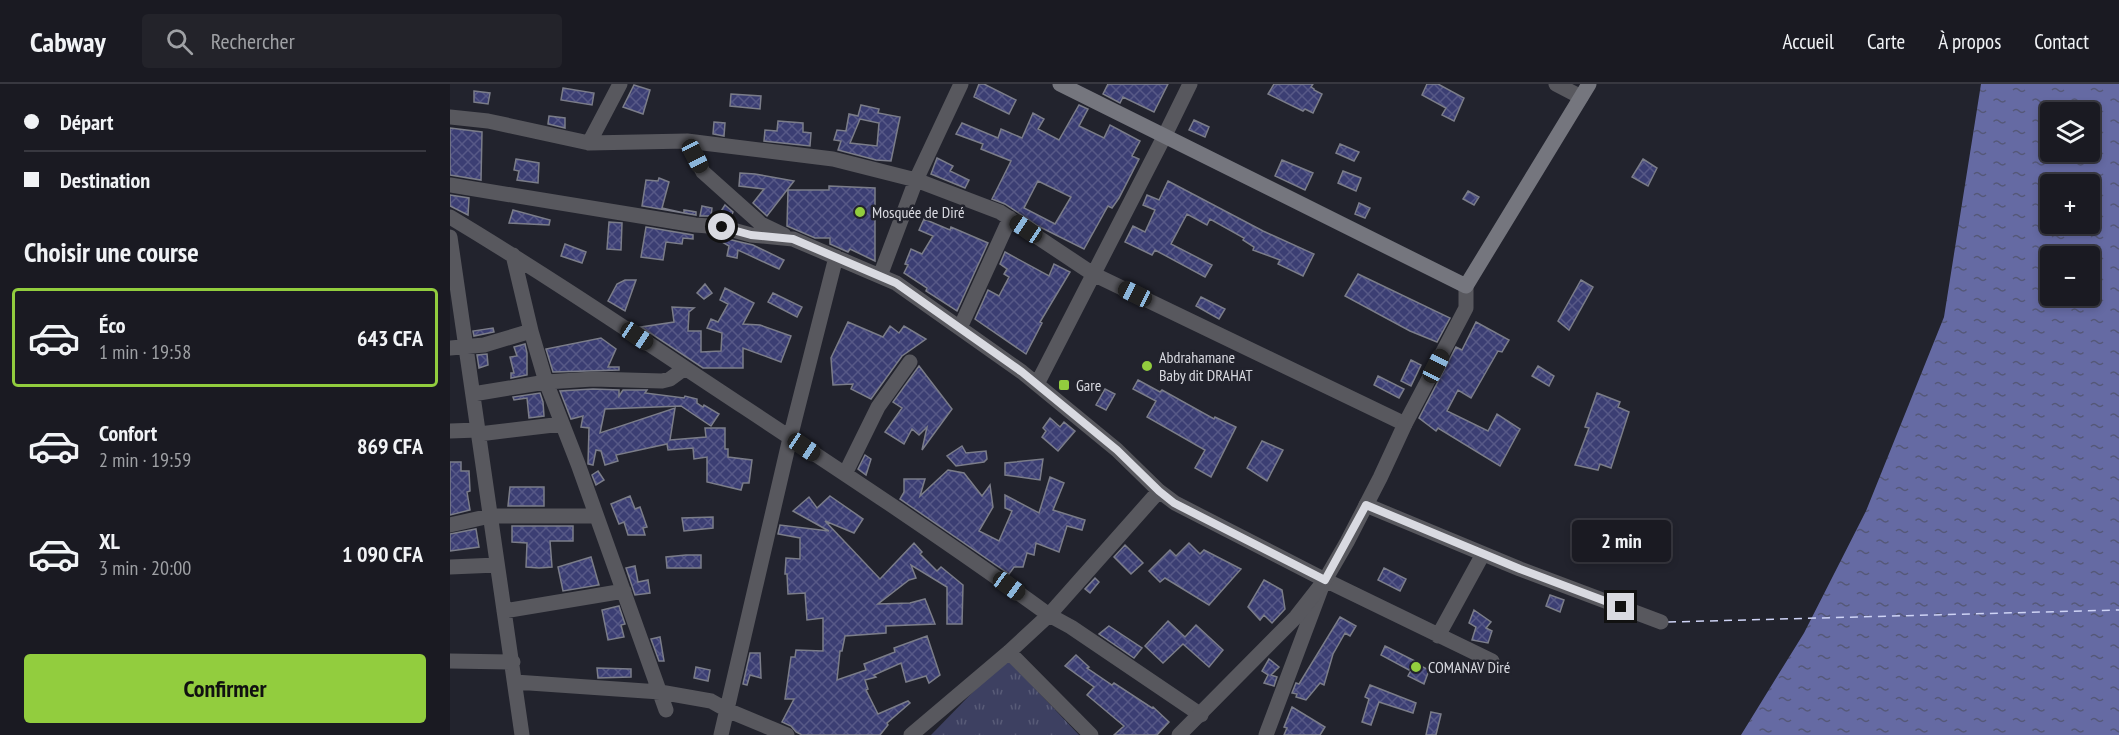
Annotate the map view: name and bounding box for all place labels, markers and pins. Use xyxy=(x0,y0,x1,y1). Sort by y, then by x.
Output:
place label: Mosquée de Diré xyxy=(872,202,965,222)
marker: Mosquée de Diré xyxy=(853,205,867,219)
place label: Abdrahamane Baby dit DRAHAT xyxy=(1159,347,1253,385)
marker: Abdrahamane Baby dit DRAHAT xyxy=(1140,359,1154,373)
place label: Gare xyxy=(1076,375,1101,395)
marker: Gare xyxy=(1057,378,1071,392)
place label: COMANAV Diré xyxy=(1428,657,1510,677)
marker: COMANAV Diré xyxy=(1409,660,1423,674)

